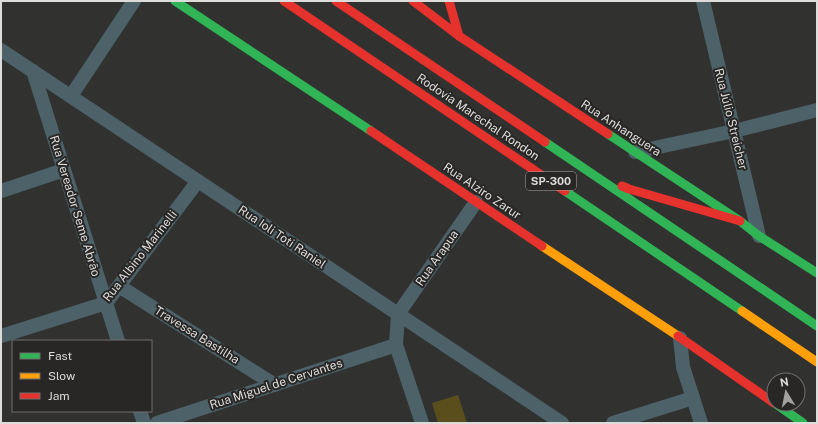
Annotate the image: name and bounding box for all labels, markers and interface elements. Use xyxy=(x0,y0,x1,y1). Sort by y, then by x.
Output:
street label: Rua Júlio Streicher xyxy=(712,67,750,171)
street label: Rodovia Marechal Rondon xyxy=(414,71,542,163)
street label: Rua Anhanguera xyxy=(578,97,664,159)
street label: Rua Vereador Seme Abrão xyxy=(47,134,103,278)
street label: Rua Alziro Zarur xyxy=(441,160,524,222)
road number: SP-300 xyxy=(526,172,576,190)
street label: Rua Ioli Toti Raniel xyxy=(236,203,329,272)
street label: Rua Albino Marinelli xyxy=(100,208,180,304)
street label: Rua Arapua xyxy=(413,227,461,289)
street label: Travessa Bastilha xyxy=(152,303,242,367)
legend xyxy=(12,340,152,412)
text: Fast xyxy=(48,349,73,363)
street label: Rua Miguel de Cervantes xyxy=(208,356,344,412)
text: Slow xyxy=(48,369,76,383)
north arrow xyxy=(766,372,806,412)
text: N xyxy=(779,375,790,389)
text: Jam xyxy=(48,389,70,403)

